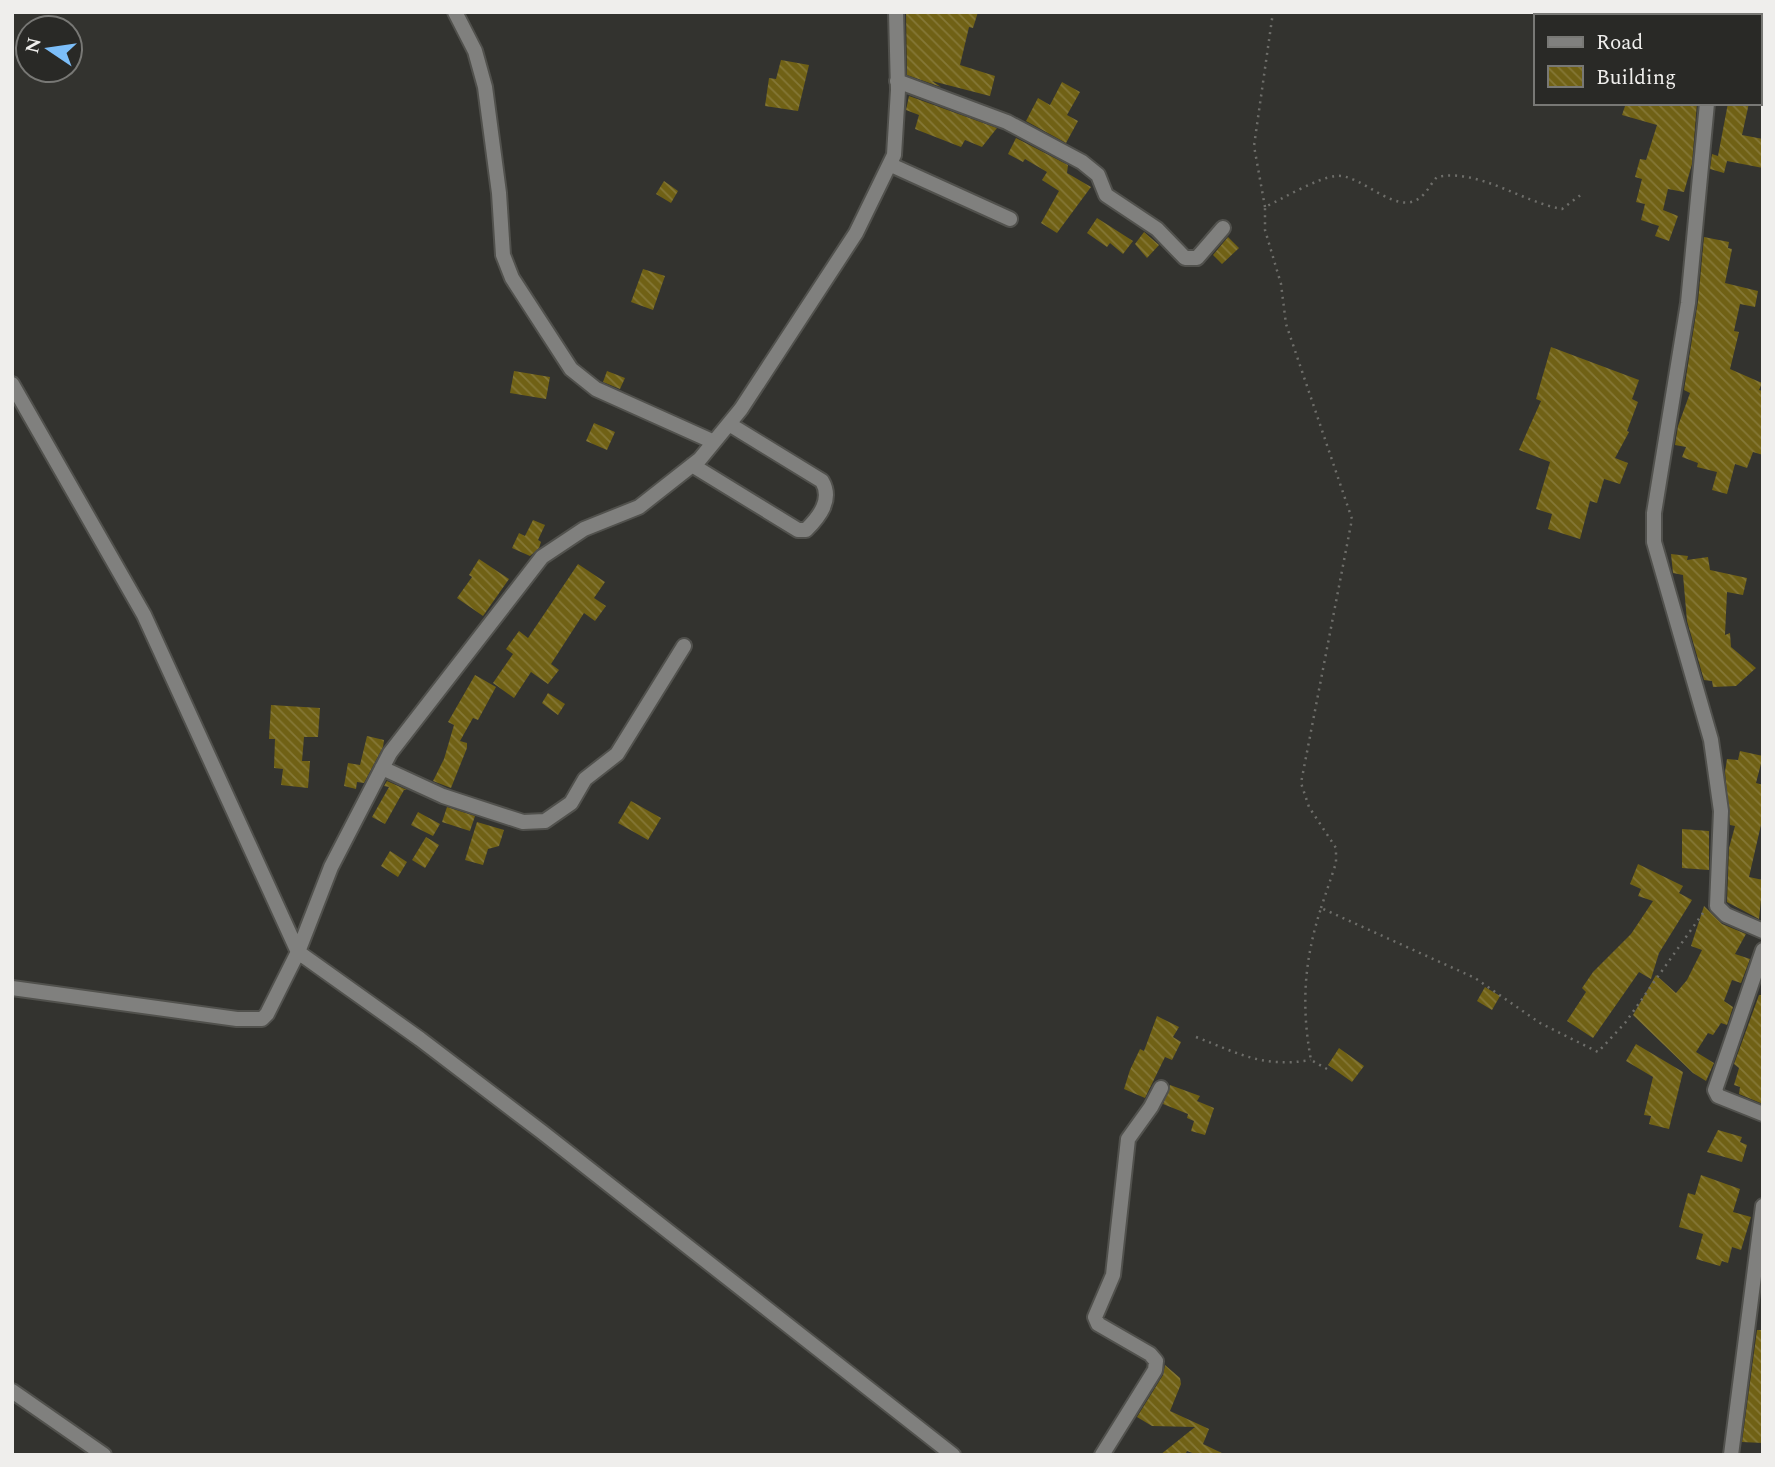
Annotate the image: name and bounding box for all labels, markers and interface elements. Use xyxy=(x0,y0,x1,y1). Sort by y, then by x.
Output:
north arrow xyxy=(14,14,84,84)
legend xyxy=(1534,14,1761,105)
text: Road xyxy=(1596,27,1643,59)
text: N xyxy=(18,35,50,56)
text: Building xyxy=(1596,62,1676,94)

